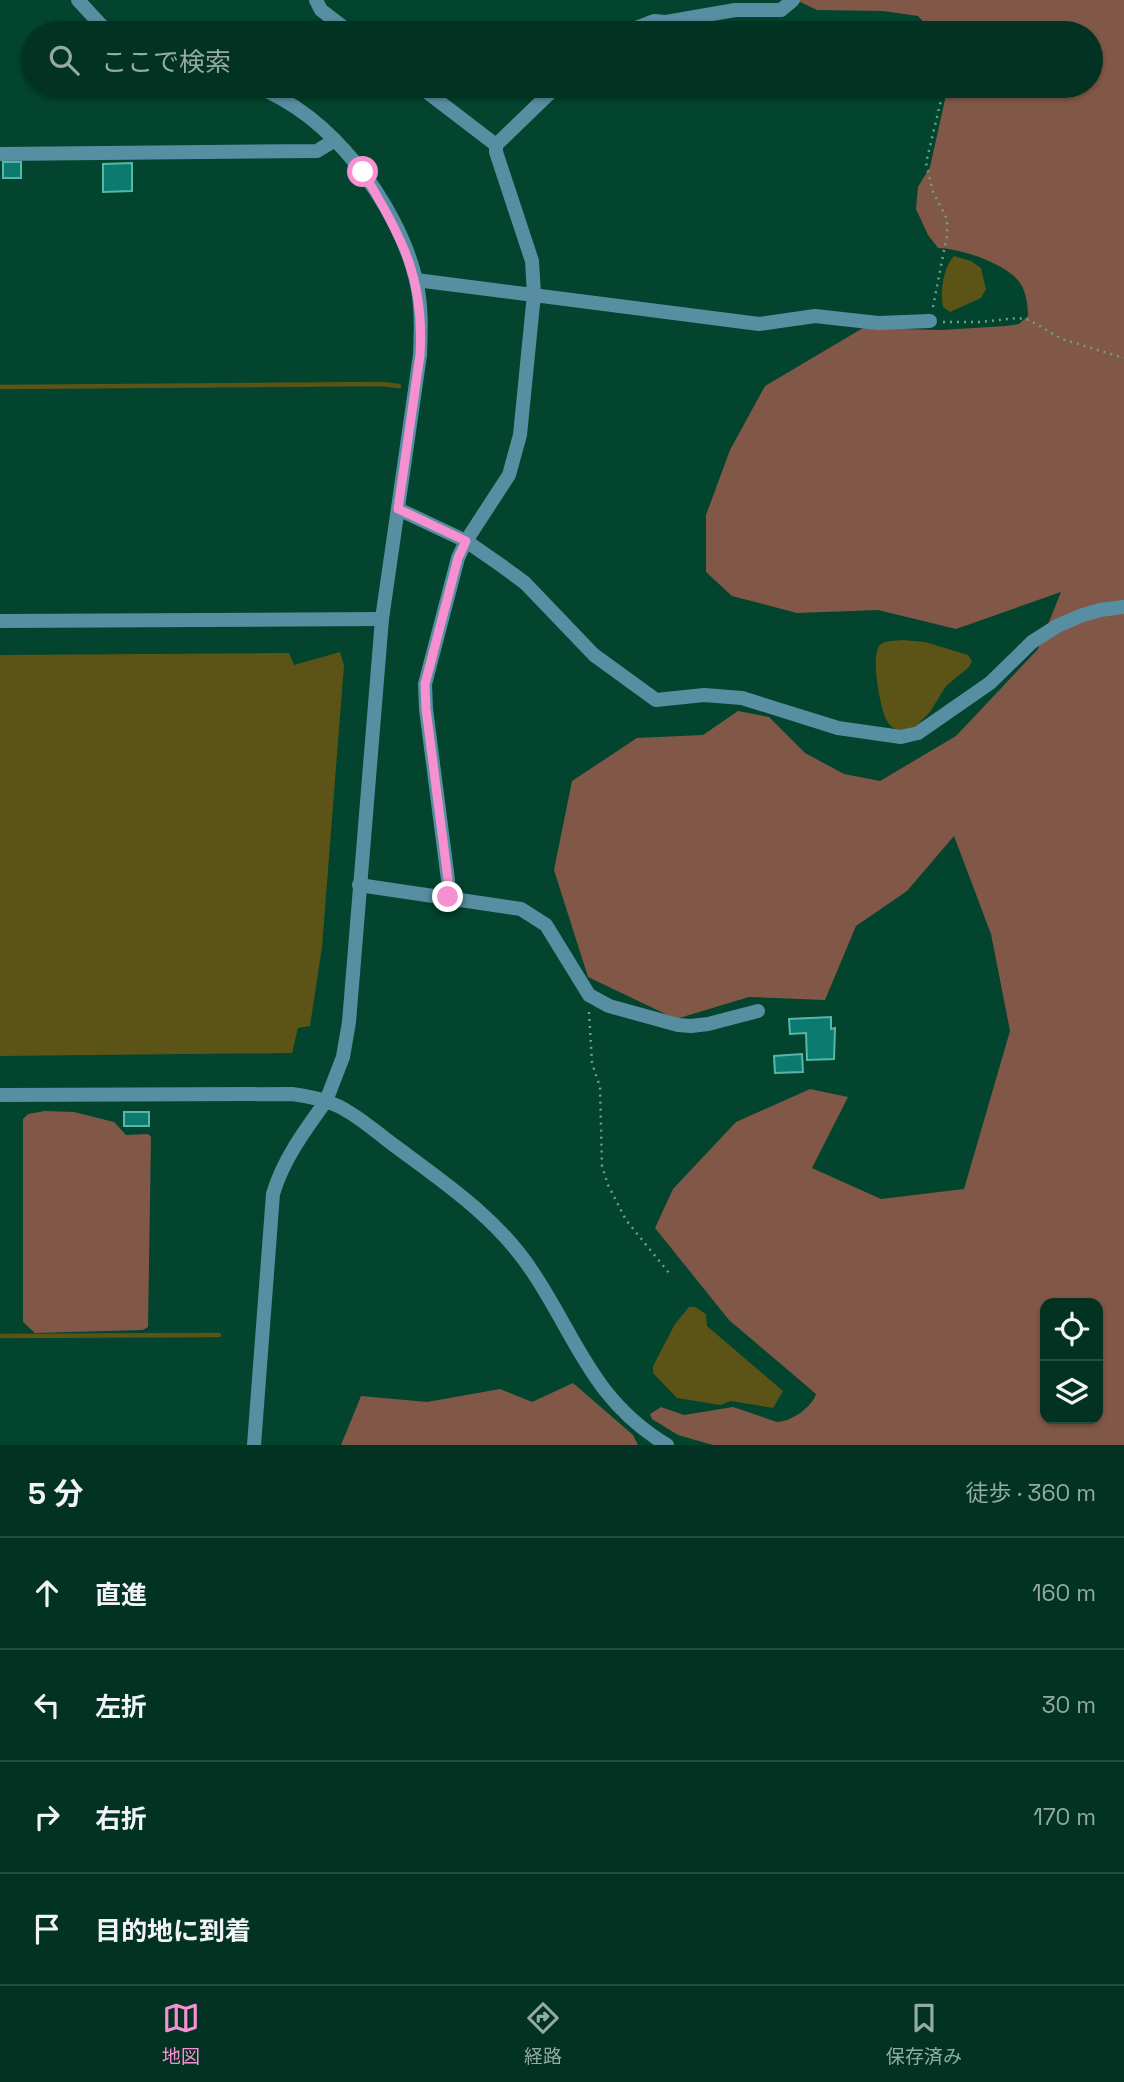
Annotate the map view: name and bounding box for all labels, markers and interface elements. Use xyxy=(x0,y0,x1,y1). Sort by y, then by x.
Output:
search box xyxy=(21,21,1103,98)
icon: search xyxy=(45,41,83,79)
text: ここで検索 xyxy=(101,45,231,79)
route start xyxy=(347,156,378,187)
route end xyxy=(432,881,463,912)
map controls xyxy=(1040,1298,1103,1424)
button: locate xyxy=(1040,1298,1103,1361)
button: layers xyxy=(1040,1361,1103,1424)
text: 5 分 xyxy=(28,1474,84,1513)
text: 徒歩 · 360 m xyxy=(965,1478,1096,1508)
icon: ahead xyxy=(28,1574,66,1612)
text: 直進 xyxy=(95,1578,147,1612)
text: 160 m xyxy=(1032,1578,1096,1608)
icon: left xyxy=(28,1686,66,1724)
text: 左折 xyxy=(95,1690,147,1724)
text: 30 m xyxy=(1042,1690,1096,1720)
icon: right xyxy=(28,1798,66,1836)
text: 右折 xyxy=(95,1802,147,1836)
text: 170 m xyxy=(1033,1802,1096,1832)
icon: arrive xyxy=(28,1910,66,1948)
text: 目的地に到着 xyxy=(95,1914,251,1948)
tab: 地図 xyxy=(162,1999,200,2069)
tab: 経路 xyxy=(524,1999,562,2069)
tab: 保存済み xyxy=(886,1999,962,2069)

